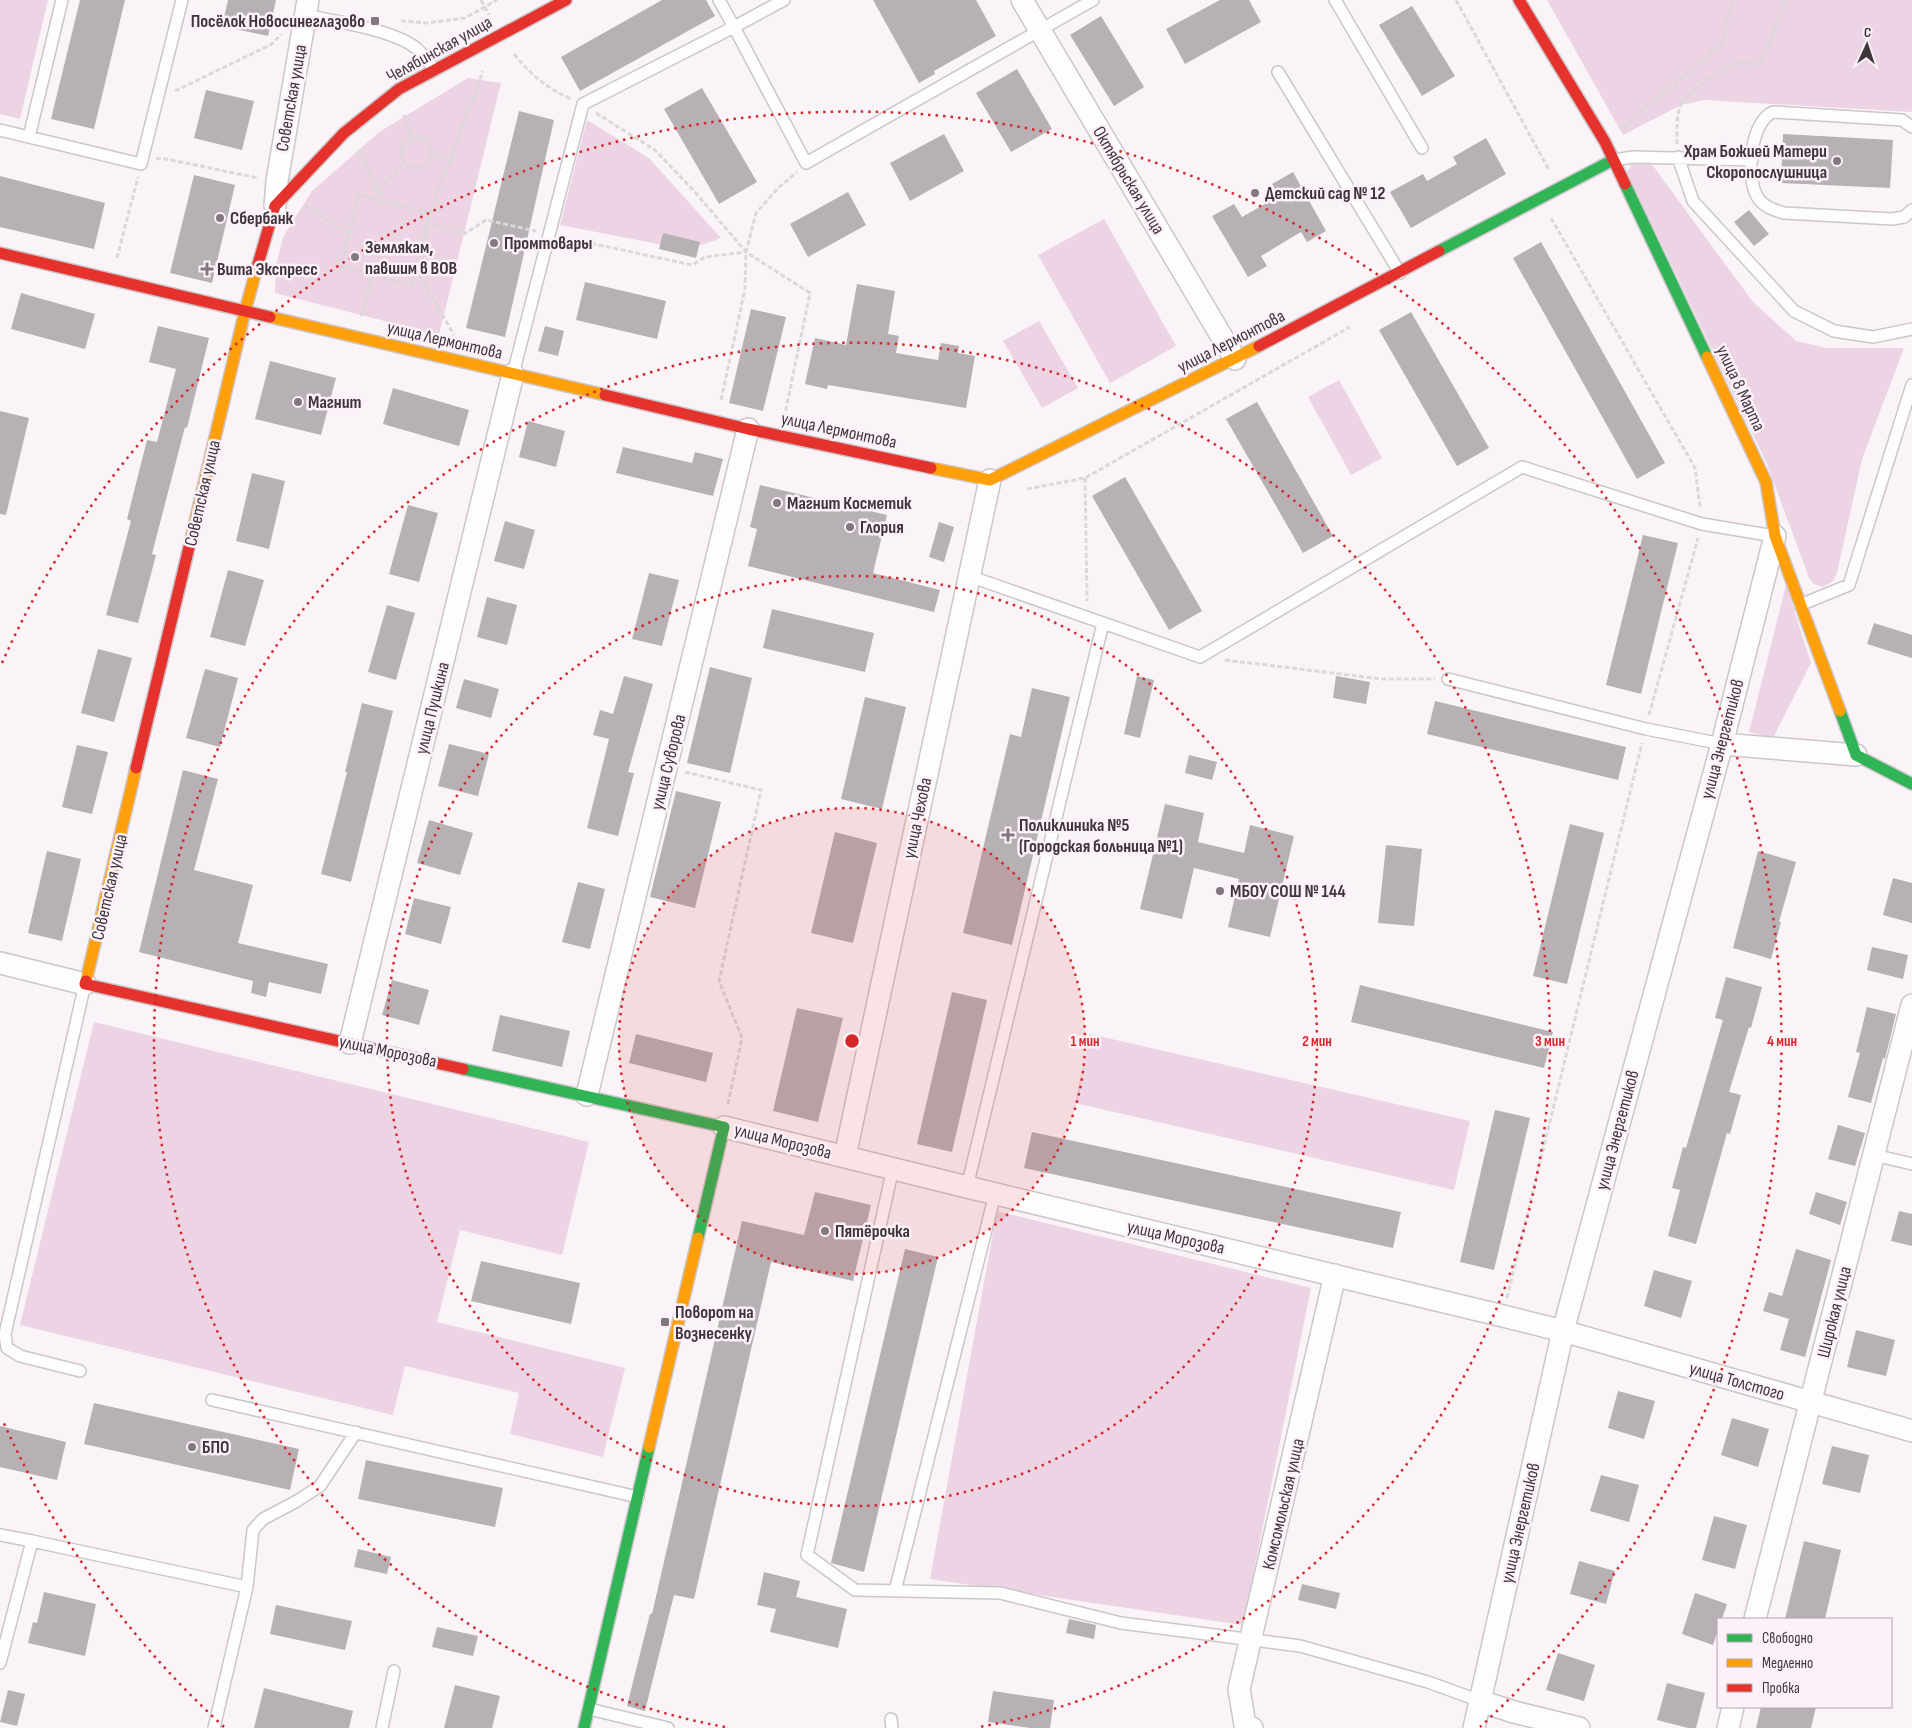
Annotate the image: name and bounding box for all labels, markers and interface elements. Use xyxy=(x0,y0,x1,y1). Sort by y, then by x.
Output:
place label: Посёлок Новосинеглазово xyxy=(191,11,365,32)
street label: Челябинская улица xyxy=(383,12,496,87)
marker: Посёлок Новосинеглазово xyxy=(369,15,381,27)
north arrow xyxy=(1842,20,1892,70)
text: С xyxy=(1864,24,1872,41)
street label: Советская улица xyxy=(272,43,311,153)
street label: Октябрьская улица xyxy=(1088,123,1169,238)
place label: Храм Божией Матери Скоропослушница xyxy=(1683,141,1827,183)
marker: Храм Божией Матери Скоропослушница xyxy=(1831,155,1843,167)
place label: Детский сад № 12 xyxy=(1265,183,1386,204)
marker: Детский сад № 12 xyxy=(1249,187,1261,199)
place label: Сбербанк xyxy=(230,208,294,229)
marker: Сбербанк xyxy=(214,212,226,224)
place label: Промтовары xyxy=(504,233,592,254)
place label: Землякам, павшим в ВОВ xyxy=(365,237,457,279)
marker: Промтовары xyxy=(488,237,500,249)
marker: Землякам, павшим в ВОВ xyxy=(349,251,361,263)
place label: Вита Экспресс xyxy=(217,259,318,280)
marker: Вита Экспресс xyxy=(201,263,213,275)
street label: улица Лермонтова xyxy=(1174,305,1289,378)
street label: улица Лермонтова xyxy=(385,317,505,364)
street label: улица 8 Марта xyxy=(1712,342,1770,435)
place label: Магнит xyxy=(308,392,362,413)
marker: Магнит xyxy=(292,396,304,408)
street label: улица Лермонтова xyxy=(779,408,899,453)
street label: Советская улица xyxy=(180,438,225,548)
place label: Магнит Косметик xyxy=(787,493,912,514)
marker: Магнит Косметик xyxy=(771,497,783,509)
place label: Глория xyxy=(860,517,904,538)
marker: Глория xyxy=(844,521,856,533)
street label: улица Пушкина xyxy=(411,660,454,756)
street label: улица Энергетиков xyxy=(1696,677,1749,801)
street label: улица Суворова xyxy=(646,712,691,812)
street label: улица Чехова xyxy=(899,776,936,860)
place label: Поликлиника №5 (Городская больница №1) xyxy=(1019,815,1183,857)
marker: Поликлиника №5 (Городская больница №1) xyxy=(1001,828,1015,842)
street label: Советская улица xyxy=(87,832,132,942)
place label: МБОУ СОШ № 144 xyxy=(1230,881,1346,902)
marker: МБОУ СОШ № 144 xyxy=(1214,885,1226,897)
street label: улица Морозова xyxy=(337,1031,439,1072)
centre of rings xyxy=(843,1032,861,1050)
text: 1 мин xyxy=(1070,1032,1100,1051)
text: 2 мин xyxy=(1302,1032,1332,1051)
text: 3 мин xyxy=(1535,1032,1565,1051)
text: 4 мин xyxy=(1767,1032,1797,1051)
street label: улица Энергетиков xyxy=(1591,1068,1644,1192)
street label: улица Морозова xyxy=(732,1119,834,1164)
street label: улица Морозова xyxy=(1125,1216,1227,1259)
place label: Пятёрочка xyxy=(835,1221,910,1242)
marker: Пятёрочка xyxy=(819,1225,831,1237)
street label: Широкая улица xyxy=(1813,1264,1856,1360)
place label: Поворот на Вознесенку xyxy=(675,1302,754,1344)
marker: Поворот на Вознесенку xyxy=(659,1316,671,1328)
street label: улица Толстого xyxy=(1687,1358,1787,1405)
street label: Комсомольская улица xyxy=(1258,1436,1309,1572)
place label: БПО xyxy=(202,1437,229,1458)
marker: БПО xyxy=(186,1441,198,1453)
street label: улица Энергетиков xyxy=(1496,1461,1545,1585)
legend xyxy=(1717,1618,1892,1708)
text: Свободно xyxy=(1762,1629,1813,1648)
text: Медленно xyxy=(1762,1654,1813,1673)
text: Пробка xyxy=(1762,1679,1800,1698)

